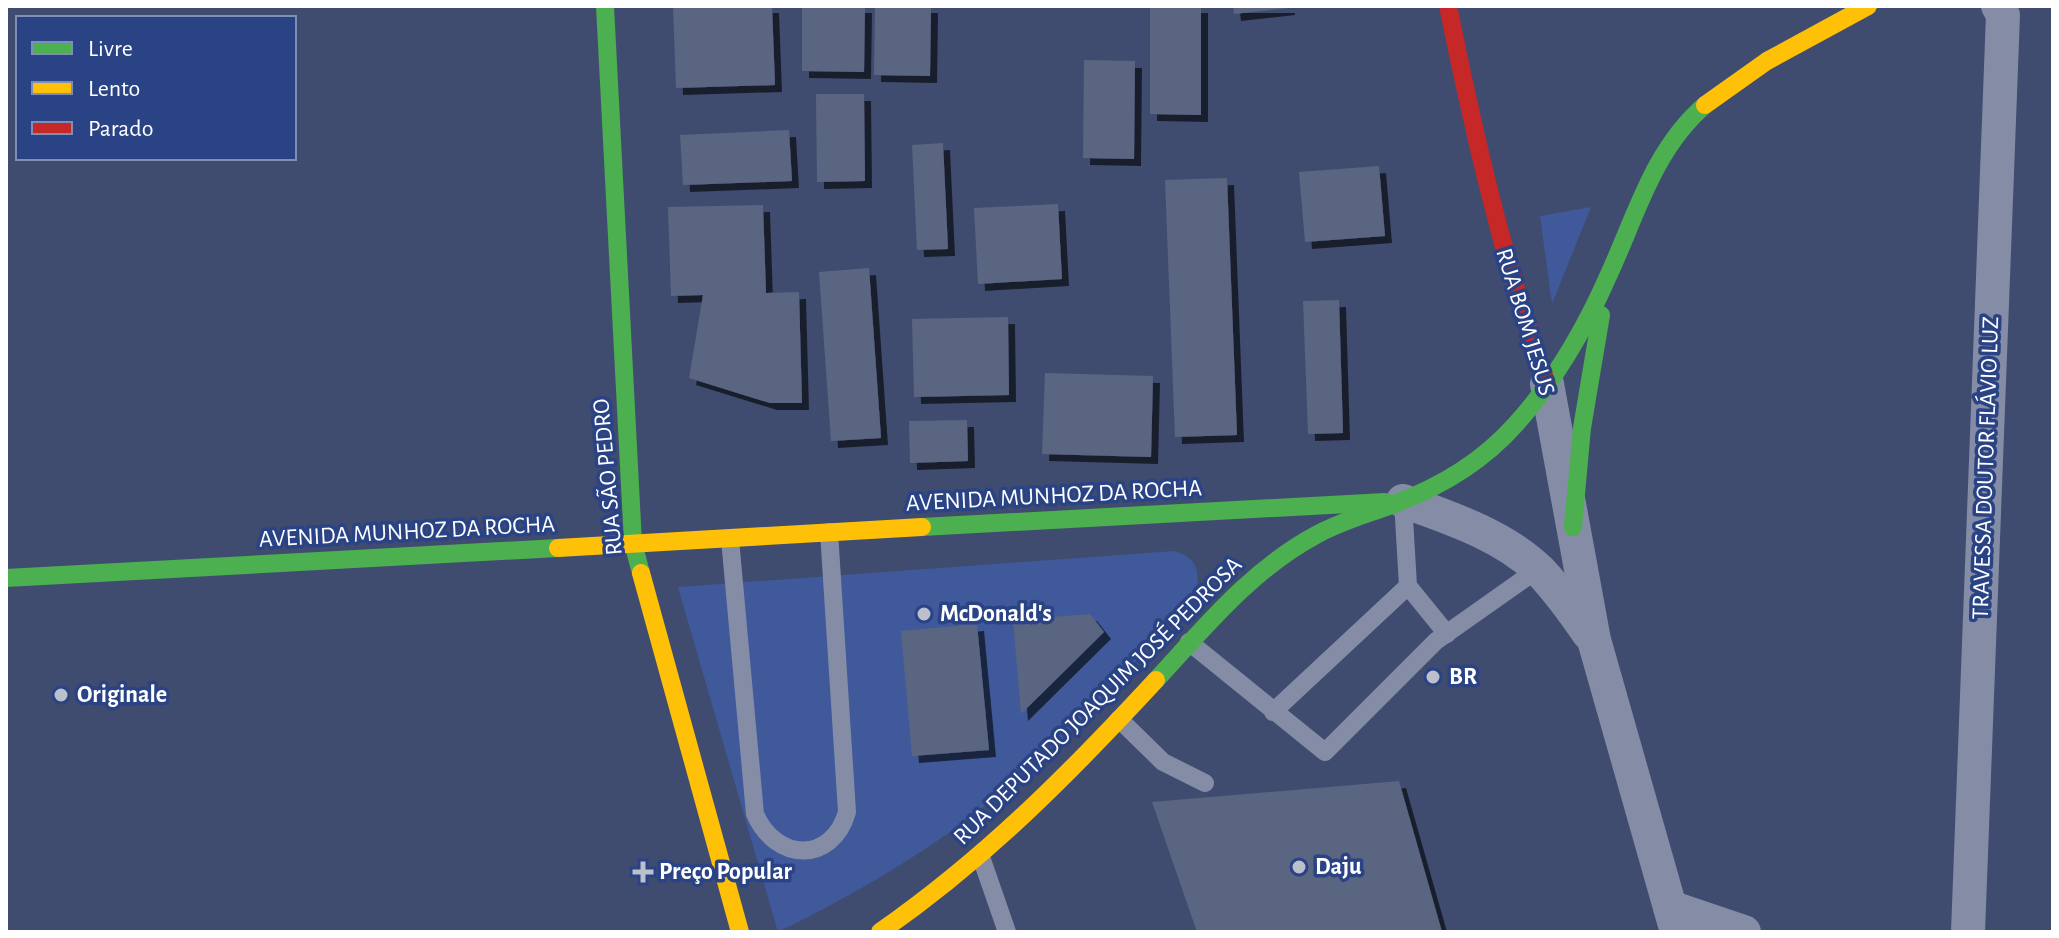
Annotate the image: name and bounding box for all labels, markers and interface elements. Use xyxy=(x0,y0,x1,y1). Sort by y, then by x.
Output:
legend xyxy=(16,16,296,160)
text: Livre xyxy=(88,37,133,61)
text: Lento xyxy=(88,77,140,101)
text: Parado xyxy=(88,117,154,141)
street label: RUA BOM JESUS xyxy=(1491,245,1559,399)
street label: TRAVESSA DOUTOR FLÁVIO LUZ xyxy=(1967,316,2003,620)
street label: RUA SÃO PEDRO xyxy=(587,398,627,557)
street label: AVENIDA MUNHOZ DA ROCHA xyxy=(905,476,1203,516)
street label: AVENIDA MUNHOZ DA ROCHA xyxy=(258,512,556,552)
street label: RUA DEPUTADO JOAQUIM JOSÉ PEDROSA xyxy=(948,551,1247,850)
place label: McDonald's xyxy=(940,602,1052,626)
marker: McDonald's xyxy=(915,605,933,623)
place label: BR xyxy=(1449,665,1477,689)
marker: BR xyxy=(1424,668,1442,686)
place label: Originale xyxy=(77,683,167,707)
marker: Originale xyxy=(52,686,70,704)
place label: Daju xyxy=(1315,855,1362,879)
marker: Daju xyxy=(1290,858,1308,876)
place label: Preço Popular xyxy=(659,860,793,884)
marker: Preço Popular xyxy=(634,863,652,881)

